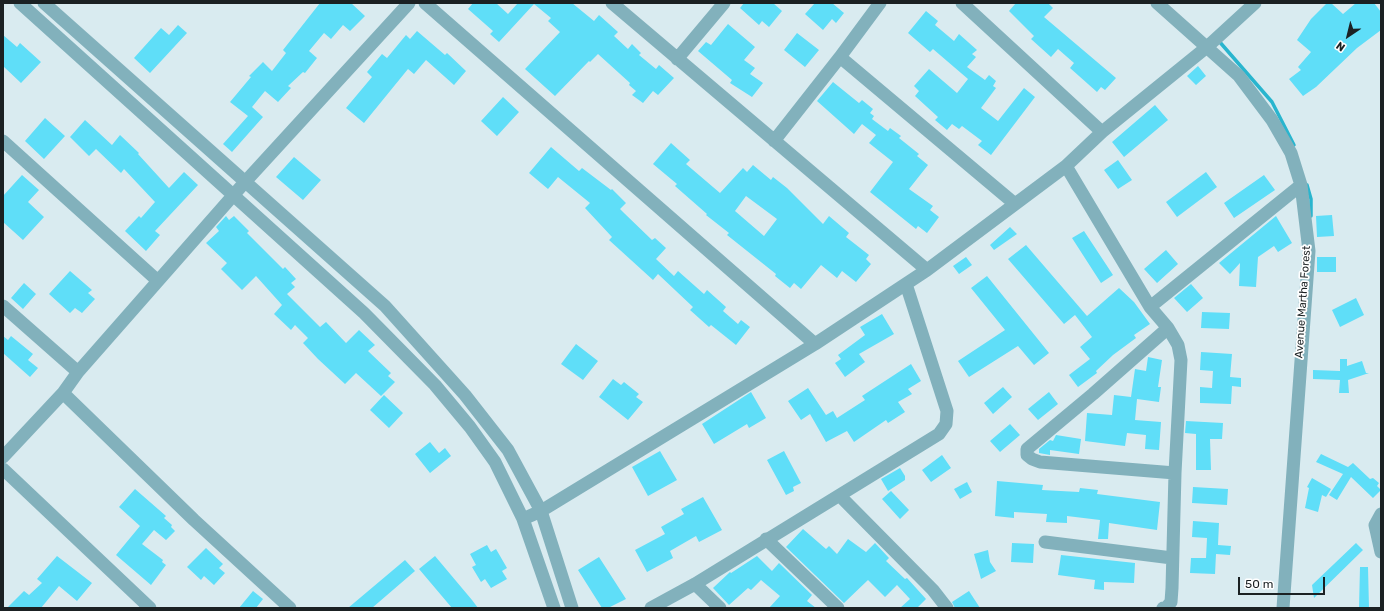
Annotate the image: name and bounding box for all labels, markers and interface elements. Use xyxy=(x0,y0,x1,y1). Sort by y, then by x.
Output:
north arrow xyxy=(1328,16,1368,56)
text: N xyxy=(1334,39,1348,54)
street label: Avenue Martha Forest xyxy=(1292,245,1314,359)
scale bar xyxy=(1240,569,1327,595)
text: 50 m xyxy=(1245,577,1273,591)

